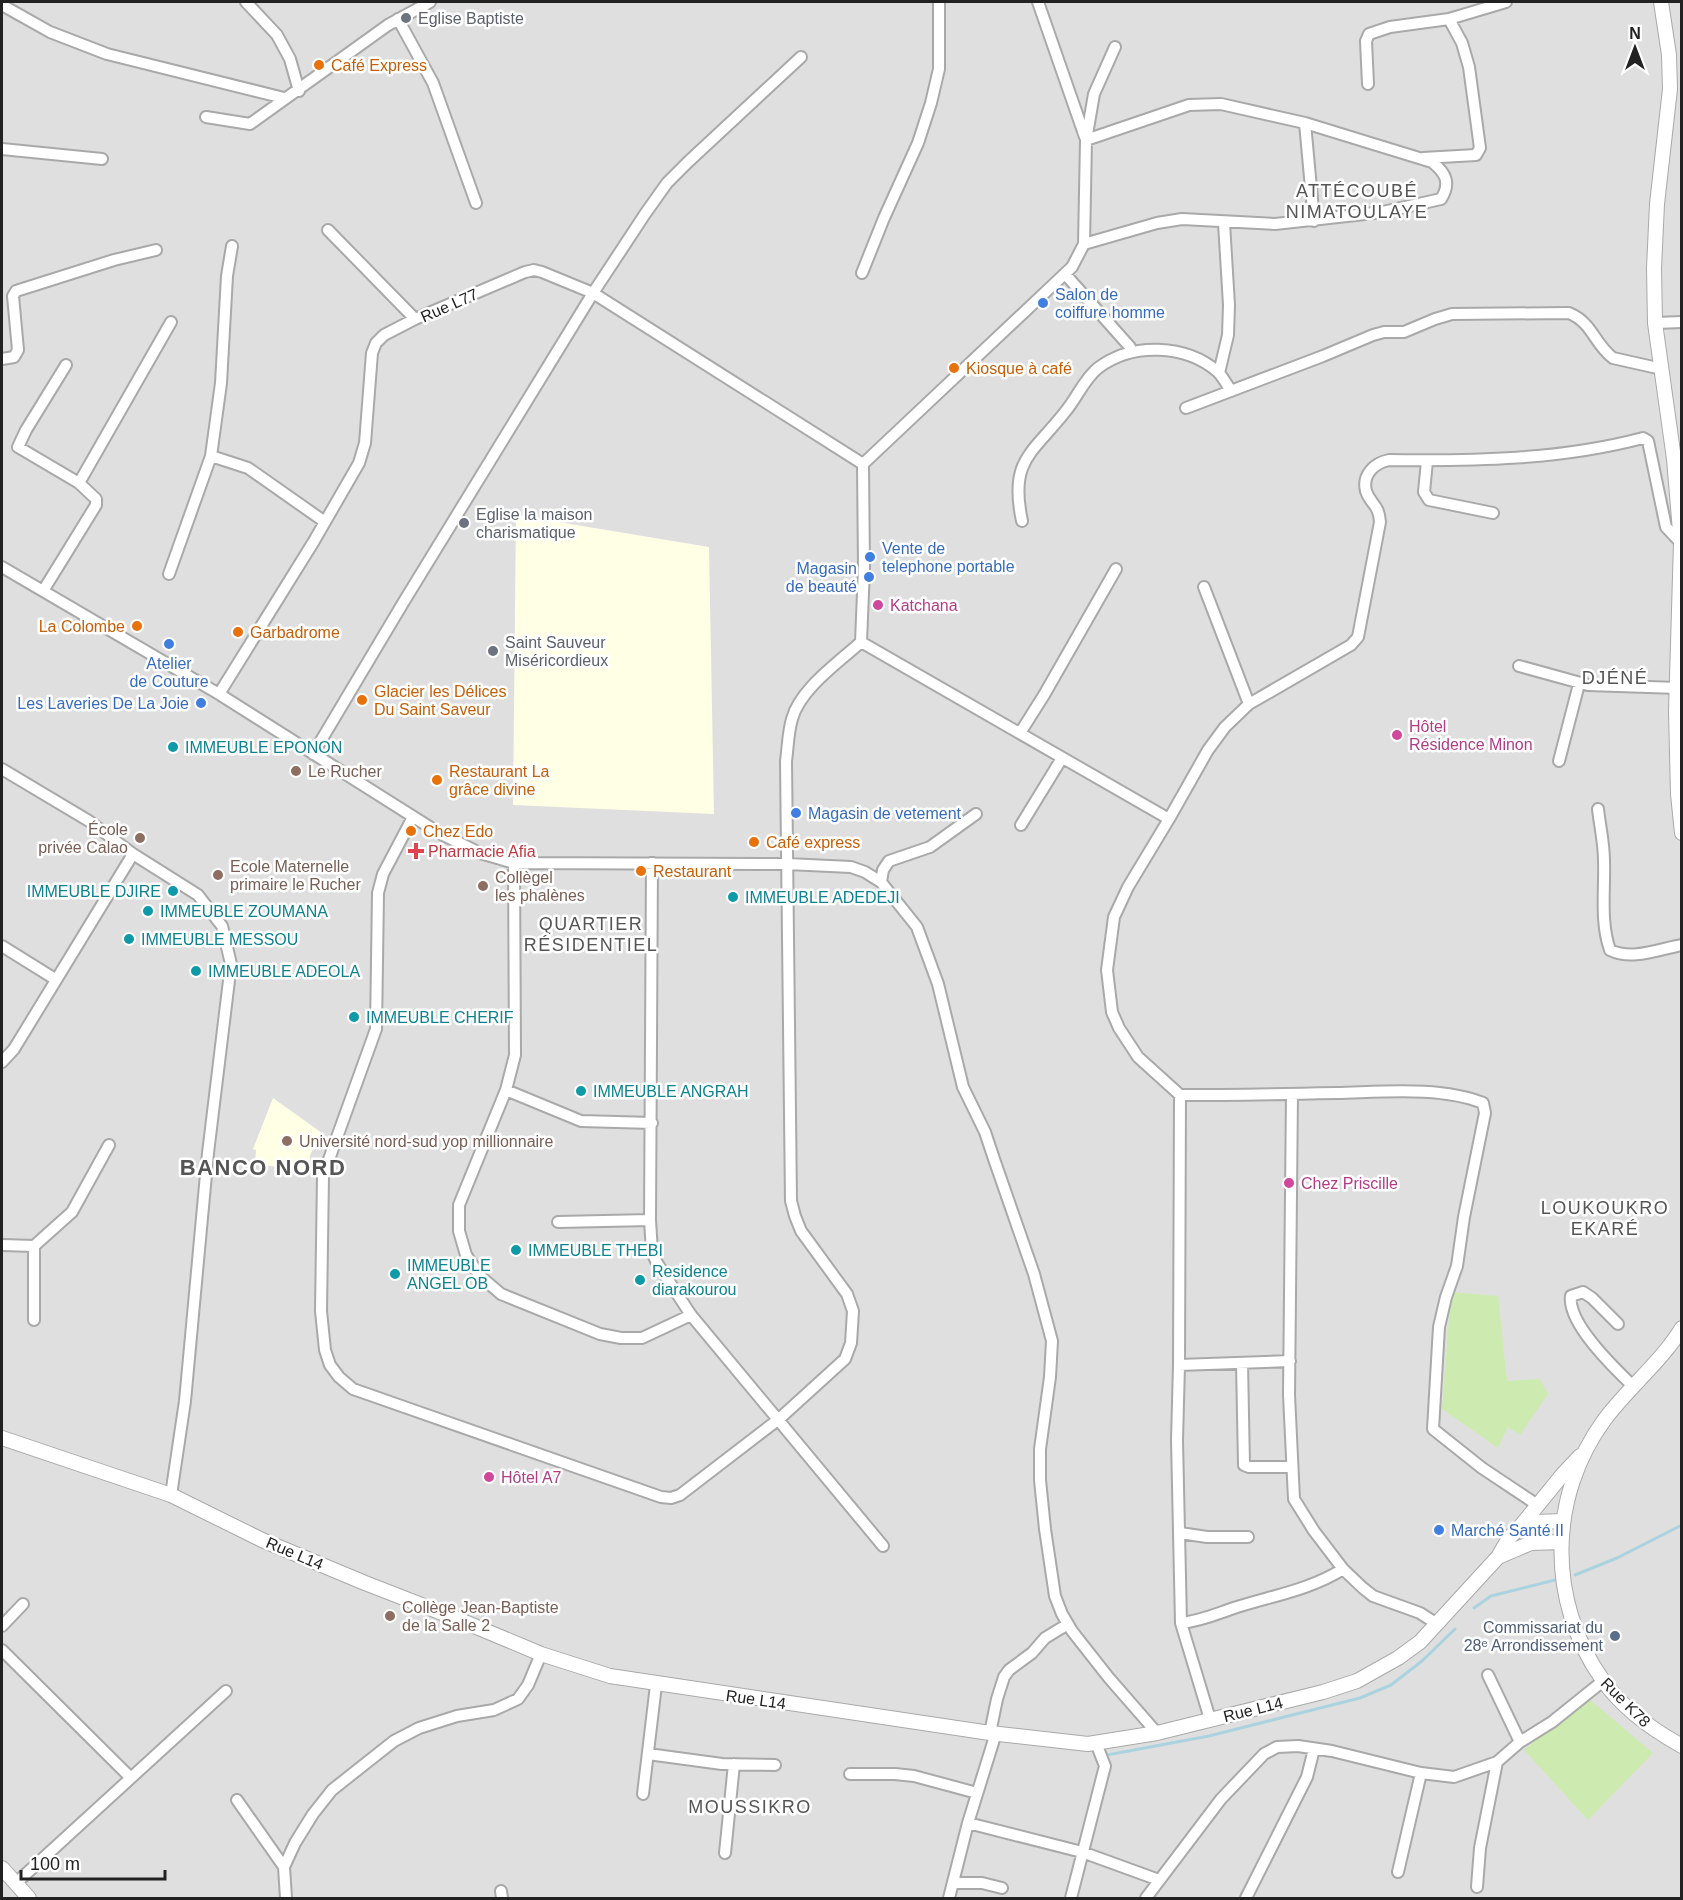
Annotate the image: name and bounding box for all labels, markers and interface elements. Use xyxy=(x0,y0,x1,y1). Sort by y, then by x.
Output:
place label: Eglise Baptiste xyxy=(418,10,524,27)
marker: Eglise Baptiste xyxy=(399,11,413,25)
north arrow xyxy=(1605,18,1665,78)
text: N xyxy=(1629,25,1641,42)
place label: Café Express xyxy=(331,57,427,74)
marker: Café Express xyxy=(312,58,326,72)
district label: ATTÉCOUBÉ NIMATOULAYE xyxy=(1286,181,1428,222)
street label: Rue L77 xyxy=(418,285,480,326)
place label: Salon de coiffure homme xyxy=(1055,286,1165,321)
marker: Salon de coiffure homme xyxy=(1036,296,1050,310)
place label: Kiosque à café xyxy=(966,360,1072,377)
marker: Kiosque à café xyxy=(947,361,961,375)
place label: Eglise la maison charismatique xyxy=(476,506,593,541)
marker: Eglise la maison charismatique xyxy=(457,516,471,530)
place label: Vente de telephone portable xyxy=(882,540,1015,575)
marker: Vente de telephone portable xyxy=(863,550,877,564)
place label: Magasin de beauté xyxy=(786,560,857,595)
marker: Magasin de beauté xyxy=(862,570,876,584)
place label: Katchana xyxy=(890,597,958,614)
marker: Katchana xyxy=(871,598,885,612)
place label: La Colombe xyxy=(39,618,125,635)
marker: La Colombe xyxy=(130,619,144,633)
place label: Garbadrome xyxy=(250,624,340,641)
marker: Garbadrome xyxy=(231,625,245,639)
place label: Saint Sauveur Miséricordieux xyxy=(505,634,608,669)
marker: Atelier de Couture xyxy=(162,637,176,651)
marker: Saint Sauveur Miséricordieux xyxy=(486,644,500,658)
place label: Atelier de Couture xyxy=(129,655,209,690)
district label: DJÉNÉ xyxy=(1582,668,1648,688)
place label: Glacier les Délices Du Saint Saveur xyxy=(374,683,506,718)
marker: Glacier les Délices Du Saint Saveur xyxy=(355,693,369,707)
place label: Les Laveries De La Joie xyxy=(17,695,189,712)
marker: Les Laveries De La Joie xyxy=(194,696,208,710)
place label: Hôtel Résidence Minon xyxy=(1409,718,1533,753)
marker: Hôtel Résidence Minon xyxy=(1390,728,1404,742)
place label: IMMEUBLE EPONON xyxy=(185,739,342,756)
marker: IMMEUBLE EPONON xyxy=(166,740,180,754)
place label: Le Rucher xyxy=(308,763,382,780)
place label: Restaurant La grâce divine xyxy=(449,763,550,798)
marker: Le Rucher xyxy=(289,764,303,778)
marker: Restaurant La grâce divine xyxy=(430,773,444,787)
place label: Magasin de vetement xyxy=(808,805,962,822)
marker: Magasin de vetement xyxy=(789,806,803,820)
place label: École privée Calao xyxy=(38,820,128,856)
place label: Chez Edo xyxy=(423,823,493,840)
marker: Chez Edo xyxy=(404,824,418,838)
marker: École privée Calao xyxy=(133,831,147,845)
place label: Café express xyxy=(766,834,860,851)
marker: Café express xyxy=(747,835,761,849)
place label: Pharmacie Afia xyxy=(428,843,536,860)
marker: Pharmacie Afia xyxy=(409,844,423,858)
place label: Ecole Maternelle primaire le Rucher xyxy=(230,858,361,893)
place label: Restaurant xyxy=(653,863,732,880)
marker: Restaurant xyxy=(634,864,648,878)
marker: Ecole Maternelle primaire le Rucher xyxy=(211,868,225,882)
place label: Collègel les phalènes xyxy=(495,869,585,904)
marker: Collègel les phalènes xyxy=(476,879,490,893)
place label: IMMEUBLE DJIRE xyxy=(27,883,161,900)
marker: IMMEUBLE DJIRE xyxy=(166,884,180,898)
place label: IMMEUBLE ADEDEJI xyxy=(745,889,900,906)
marker: IMMEUBLE ADEDEJI xyxy=(726,890,740,904)
place label: IMMEUBLE ZOUMANA xyxy=(160,903,328,920)
marker: IMMEUBLE ZOUMANA xyxy=(141,904,155,918)
district label: QUARTIER RÉSIDENTIEL xyxy=(524,914,658,955)
place label: IMMEUBLE MESSOU xyxy=(141,931,298,948)
marker: IMMEUBLE MESSOU xyxy=(122,932,136,946)
place label: IMMEUBLE ADEOLA xyxy=(208,963,360,980)
marker: IMMEUBLE ADEOLA xyxy=(189,964,203,978)
place label: IMMEUBLE CHERIF xyxy=(366,1009,514,1026)
marker: IMMEUBLE CHERIF xyxy=(347,1010,361,1024)
place label: IMMEUBLE ANGRAH xyxy=(593,1083,749,1100)
marker: IMMEUBLE ANGRAH xyxy=(574,1084,588,1098)
place label: Université nord-sud yop millionnaire xyxy=(299,1133,553,1150)
marker: Université nord-sud yop millionnaire xyxy=(280,1134,294,1148)
district label: BANCO NORD xyxy=(180,1155,346,1180)
place label: Chez Priscille xyxy=(1301,1175,1398,1192)
marker: Chez Priscille xyxy=(1282,1176,1296,1190)
district label: LOUKOUKRO EKARÉ xyxy=(1541,1198,1669,1239)
place label: IMMEUBLE THEBI xyxy=(528,1242,663,1259)
marker: IMMEUBLE THEBI xyxy=(509,1243,523,1257)
place label: IMMEUBLE ANGEL OB xyxy=(407,1257,491,1292)
place label: Residence diarakourou xyxy=(652,1263,737,1298)
marker: IMMEUBLE ANGEL OB xyxy=(388,1267,402,1281)
marker: Residence diarakourou xyxy=(633,1273,647,1287)
place label: Hôtel A7 xyxy=(501,1469,562,1486)
marker: Hôtel A7 xyxy=(482,1470,496,1484)
place label: Marché Santé II xyxy=(1451,1522,1564,1539)
marker: Marché Santé II xyxy=(1432,1523,1446,1537)
street label: Rue L14 xyxy=(264,1534,326,1573)
place label: Collège Jean-Baptiste de la Salle 2 xyxy=(402,1599,559,1634)
marker: Collège Jean-Baptiste de la Salle 2 xyxy=(383,1609,397,1623)
place label: Commissariat du 28ᵉ Arrondissement xyxy=(1464,1619,1604,1654)
marker: Commissariat du 28ᵉ Arrondissement xyxy=(1608,1629,1622,1643)
street label: Rue K78 xyxy=(1598,1674,1654,1730)
street label: Rue L14 xyxy=(725,1687,787,1712)
street label: Rue L14 xyxy=(1222,1694,1285,1725)
district label: MOUSSIKRO xyxy=(688,1797,812,1817)
scale bar xyxy=(21,1843,165,1881)
text: 100 m xyxy=(30,1854,80,1874)

